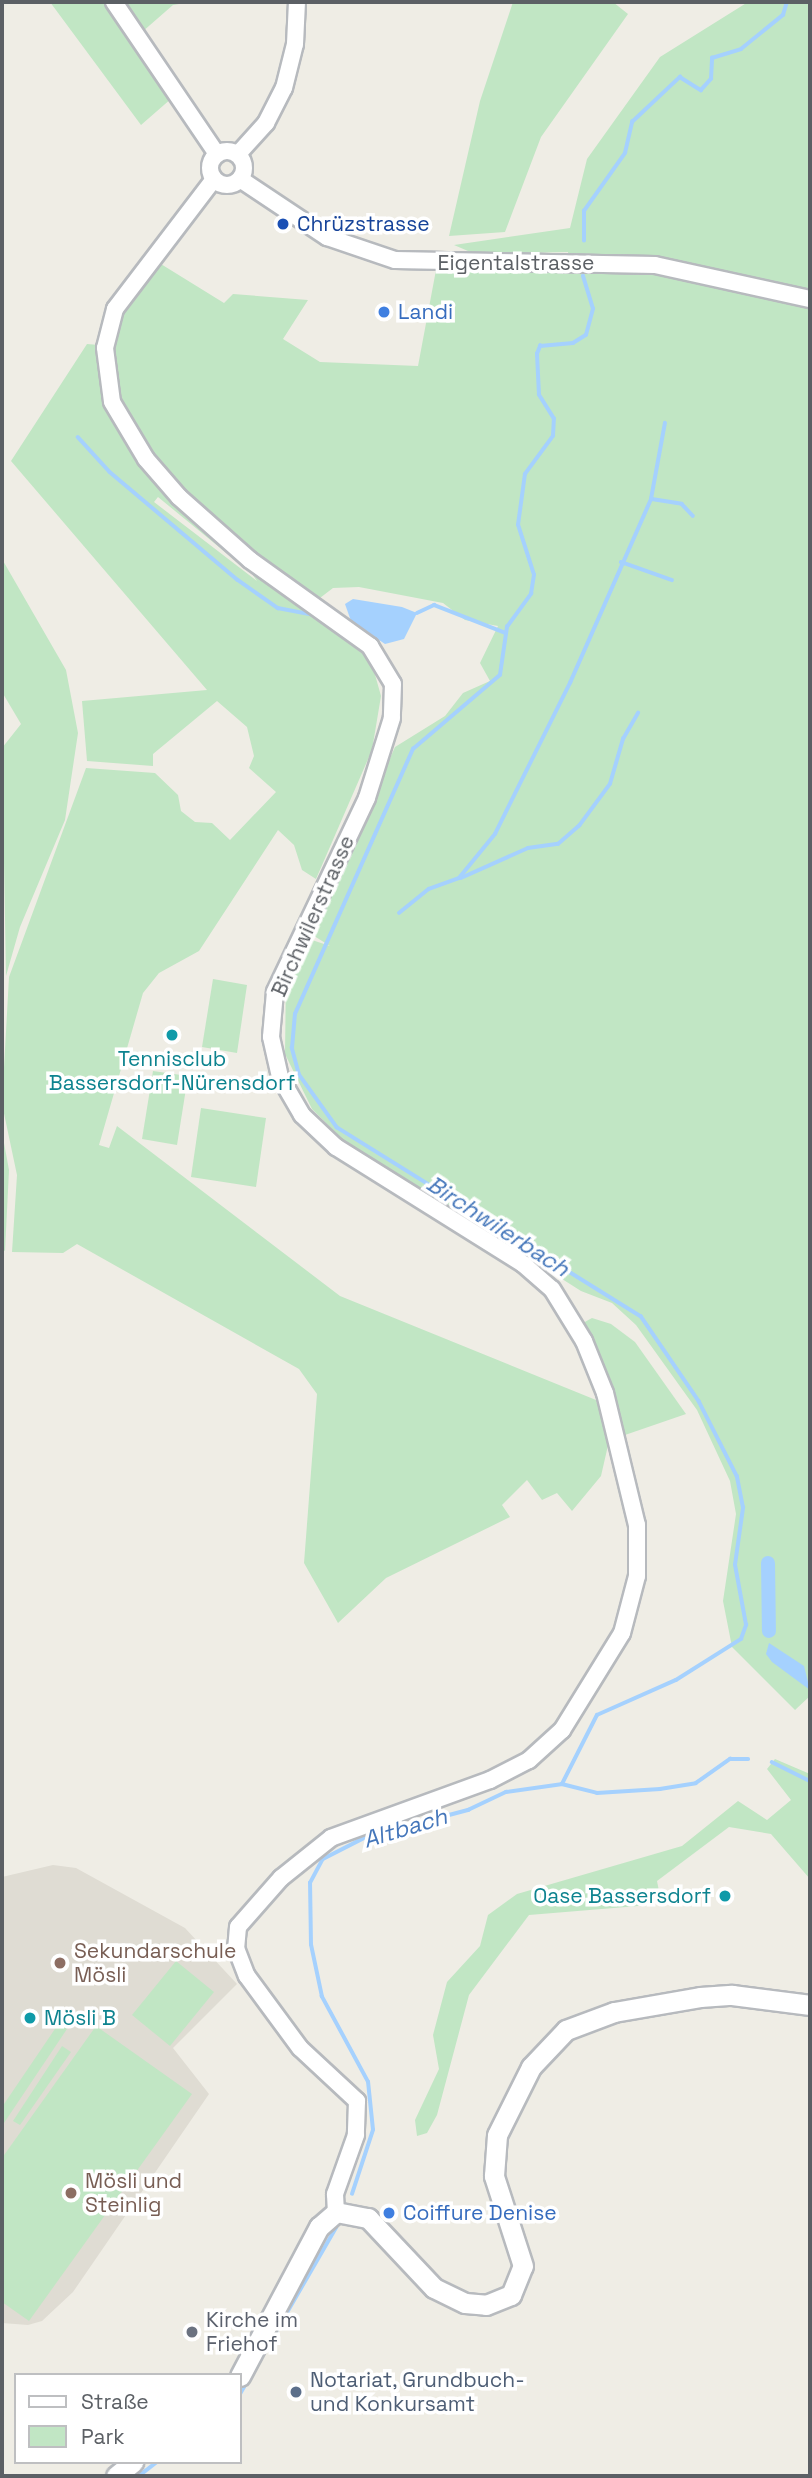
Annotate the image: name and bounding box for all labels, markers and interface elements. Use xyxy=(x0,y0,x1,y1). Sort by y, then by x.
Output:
place label: Chrüzstrasse xyxy=(297,211,430,237)
marker: Chrüzstrasse xyxy=(275,216,291,232)
street label: Eigentalstrasse xyxy=(438,250,594,276)
place label: Landi xyxy=(398,299,453,325)
marker: Landi xyxy=(376,304,392,320)
street label: Birchwilerstrasse xyxy=(266,832,360,1000)
marker: Tennisclub Bassersdorf-Nürensdorf xyxy=(164,1027,180,1043)
place label: Tennisclub Bassersdorf-Nürensdorf xyxy=(49,1046,295,1096)
water label: Birchwilerbach xyxy=(422,1170,574,1282)
water label: Altbach xyxy=(360,1802,450,1854)
place label: Oase Bassersdorf xyxy=(533,1883,711,1909)
marker: Oase Bassersdorf xyxy=(717,1888,733,1904)
place label: Sekundarschule Mösli xyxy=(74,1938,236,1988)
marker: Sekundarschule Mösli xyxy=(52,1955,68,1971)
place label: Mösli B xyxy=(44,2005,116,2031)
marker: Mösli B xyxy=(22,2010,38,2026)
place label: Mösli und Steinlig xyxy=(85,2168,182,2218)
marker: Mösli und Steinlig xyxy=(63,2185,79,2201)
place label: Coiffure Denise xyxy=(403,2200,557,2226)
marker: Coiffure Denise xyxy=(381,2205,397,2221)
place label: Kirche im Friehof xyxy=(206,2307,298,2357)
marker: Kirche im Friehof xyxy=(184,2324,200,2340)
place label: Notariat, Grundbuch- und Konkursamt xyxy=(310,2367,525,2417)
legend xyxy=(14,2373,242,2464)
marker: Notariat, Grundbuch- und Konkursamt xyxy=(288,2384,304,2400)
text: Straße xyxy=(81,2388,149,2415)
text: Park xyxy=(81,2423,125,2450)

